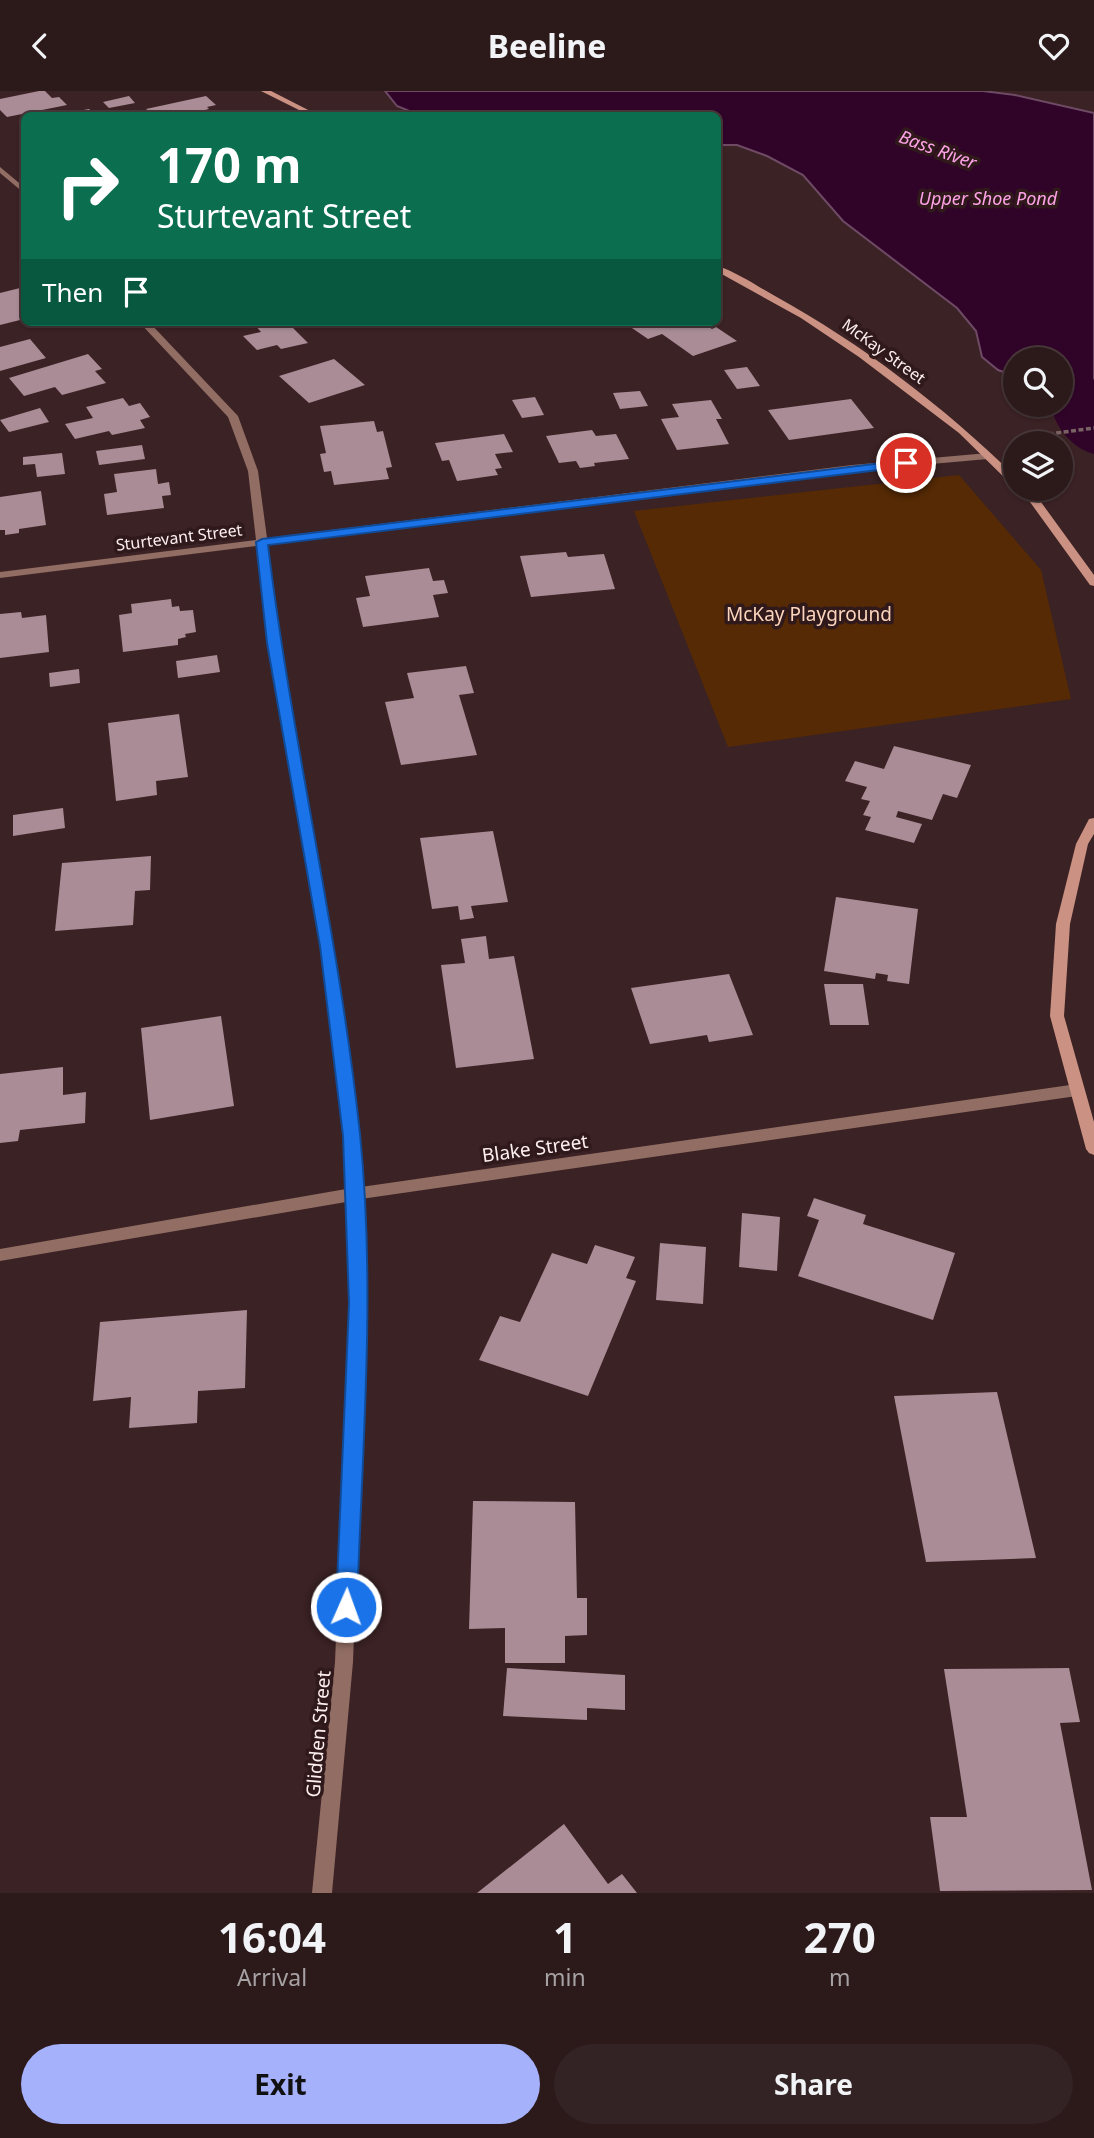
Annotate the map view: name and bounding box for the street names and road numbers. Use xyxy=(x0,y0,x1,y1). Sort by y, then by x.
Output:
street label: McKay Street xyxy=(838,313,930,389)
street label: Sturtevant Street xyxy=(115,518,244,556)
street label: Blake Street xyxy=(480,1128,590,1168)
street label: Glidden Street xyxy=(299,1669,337,1799)

